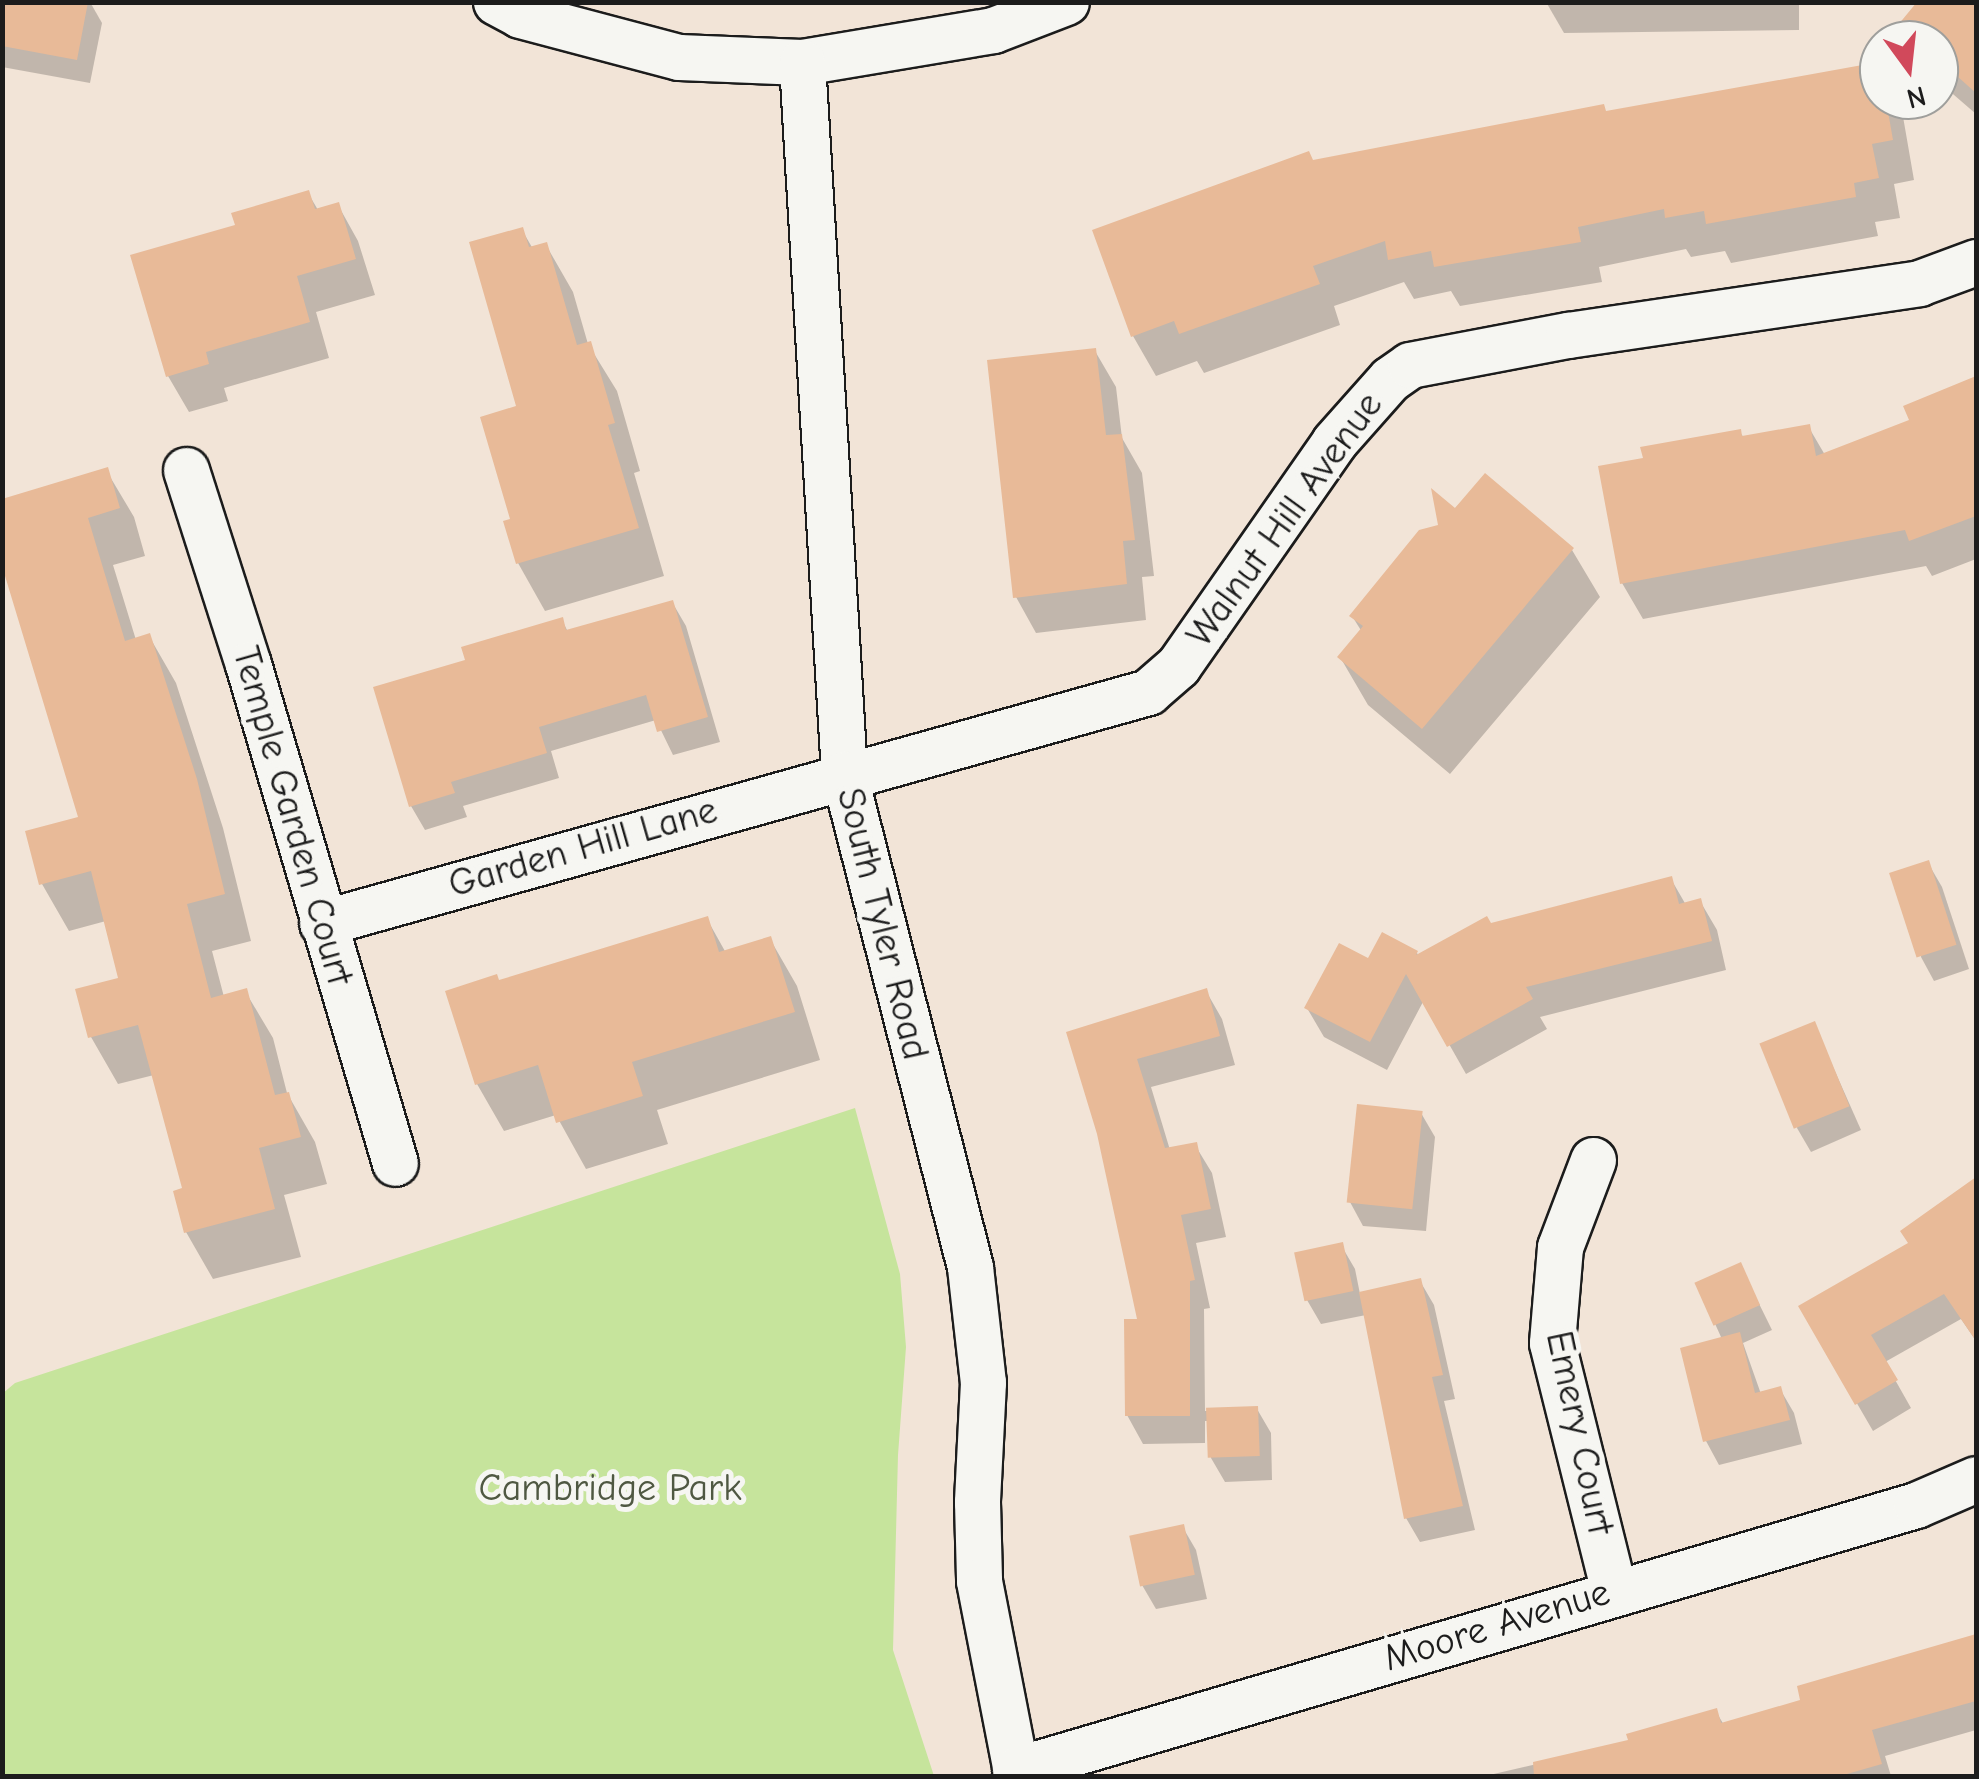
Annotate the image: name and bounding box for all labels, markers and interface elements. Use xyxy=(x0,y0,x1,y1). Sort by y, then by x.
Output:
north arrow xyxy=(1859,20,1959,120)
text: N xyxy=(1903,79,1929,115)
street label: Walnut Hill Avenue xyxy=(1177,384,1393,656)
street label: Temple Garden Court xyxy=(222,642,362,990)
street label: South Tyler Road xyxy=(826,783,938,1065)
street label: Garden Hill Lane xyxy=(444,788,722,908)
street label: Emery Court xyxy=(1535,1327,1623,1539)
park label: Cambridge Park xyxy=(478,1466,742,1512)
street label: Moore Avenue xyxy=(1379,1570,1615,1682)

